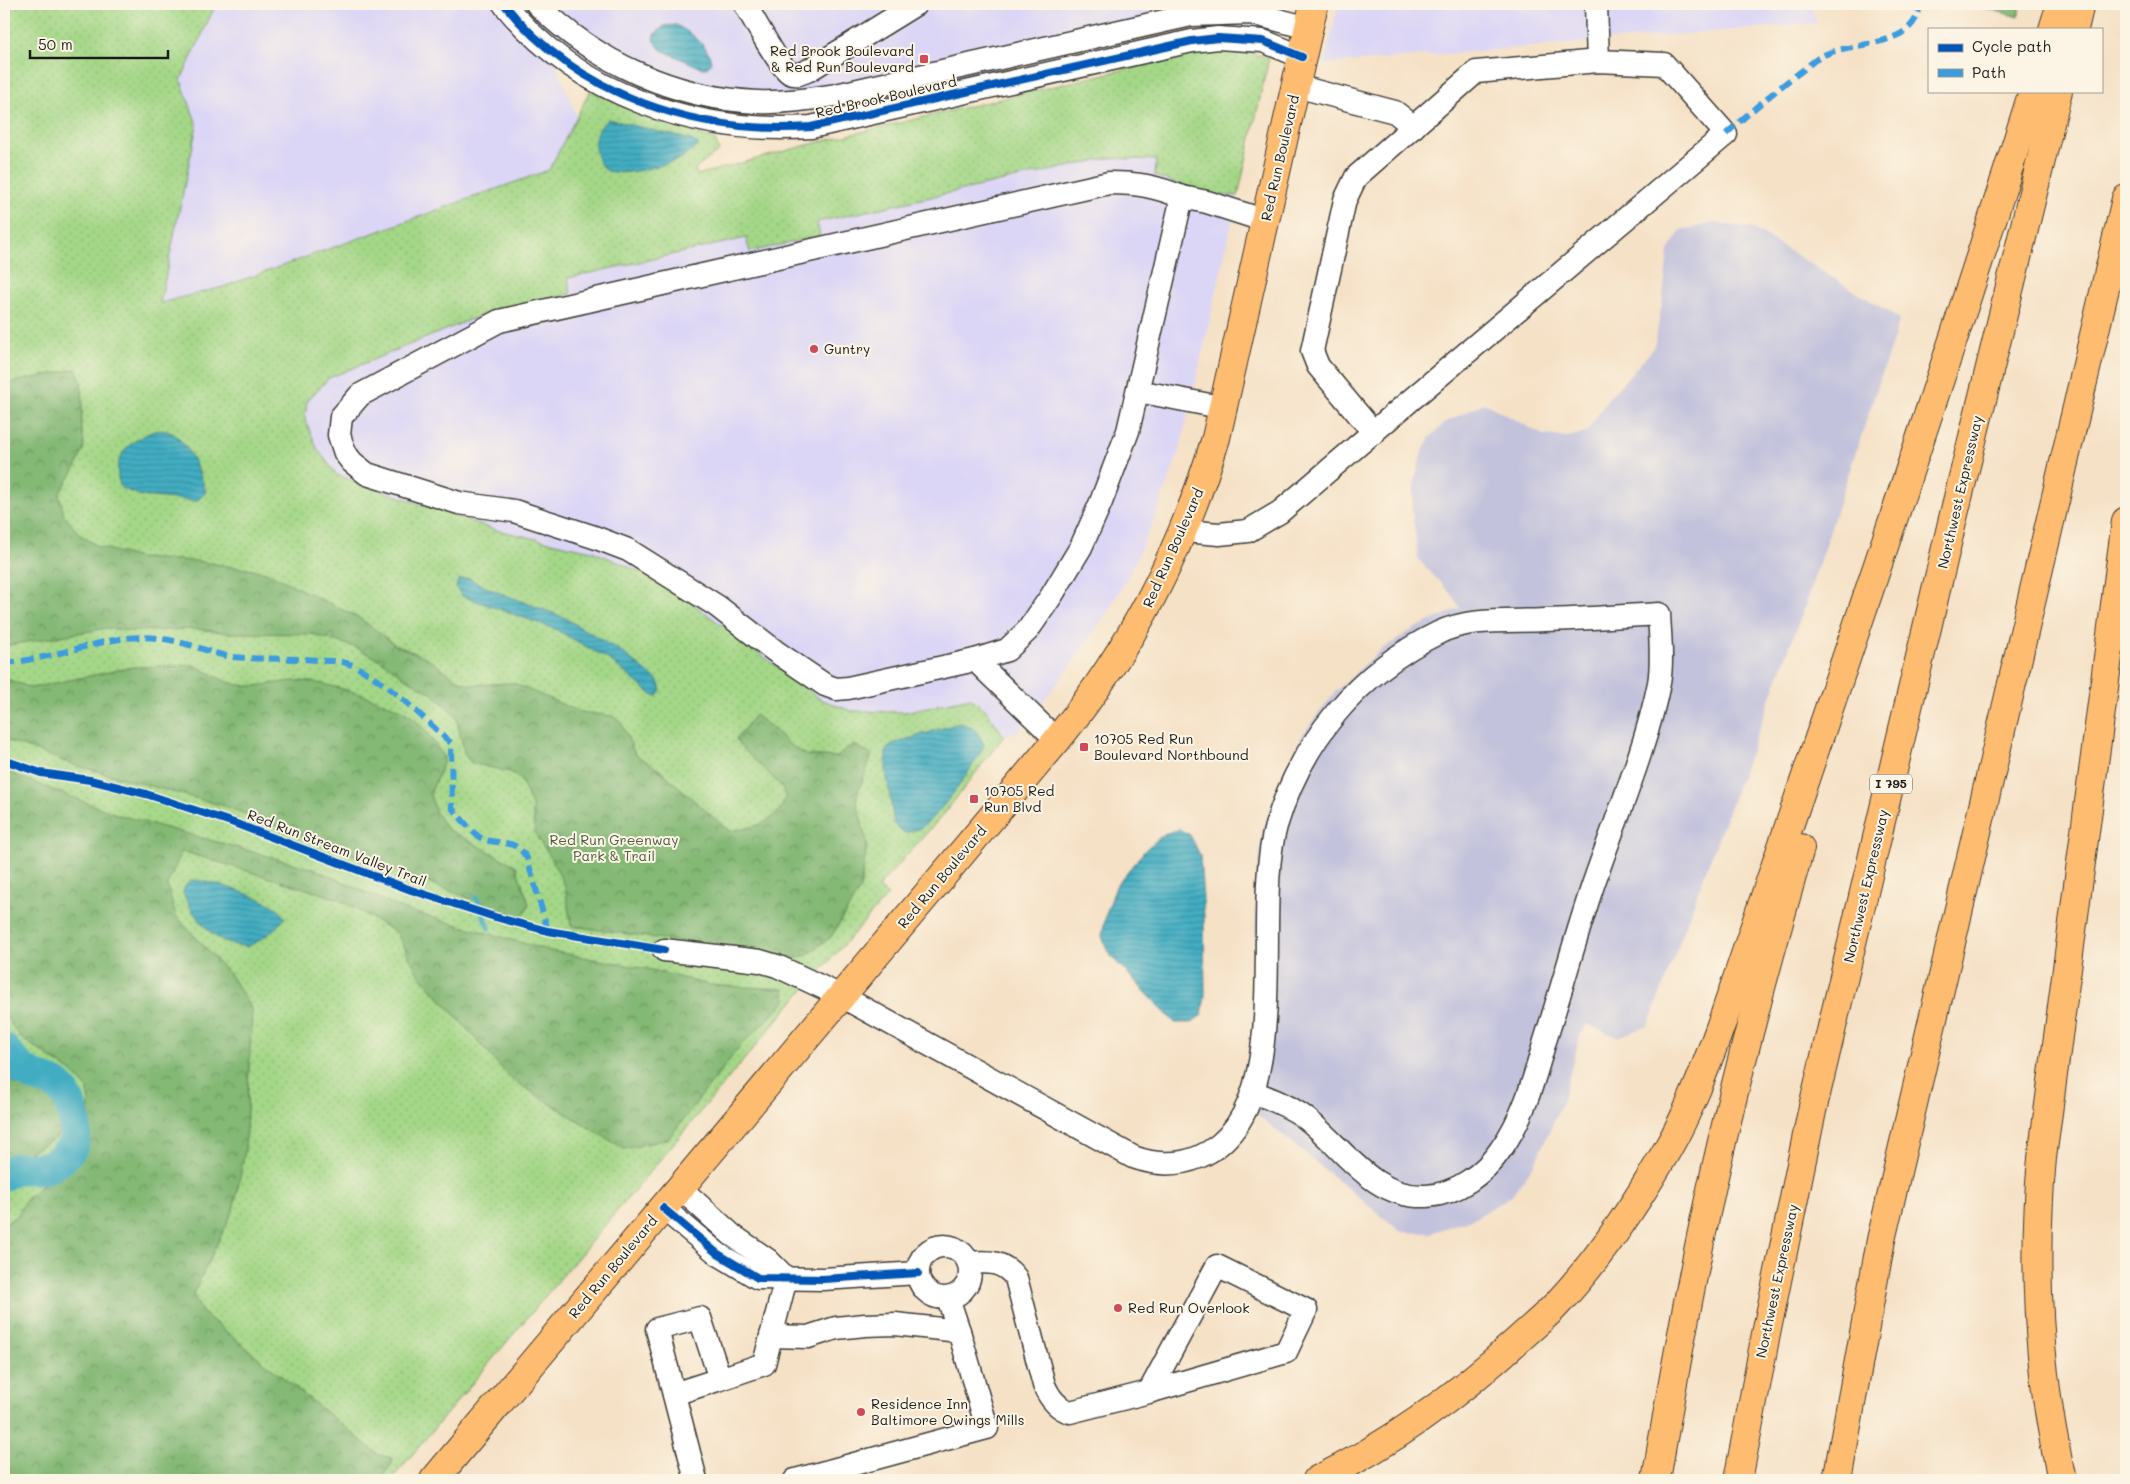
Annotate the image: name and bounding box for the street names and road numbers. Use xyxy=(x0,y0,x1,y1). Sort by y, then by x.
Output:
street label: Red Brook Boulevard xyxy=(814,71,958,122)
street label: Red Run Boulevard xyxy=(1256,93,1303,223)
street label: Northwest Expressway xyxy=(1933,413,1986,570)
street label: Red Run Boulevard xyxy=(1138,485,1207,610)
road number: I 795 xyxy=(1870,774,1912,794)
street label: Red Run Stream Valley Trail xyxy=(245,805,430,891)
street label: Northwest Expressway xyxy=(1839,807,1892,964)
street label: Red Run Boulevard xyxy=(893,821,990,932)
street label: Northwest Expressway xyxy=(1751,1202,1802,1360)
street label: Red Run Boulevard xyxy=(564,1211,661,1322)

